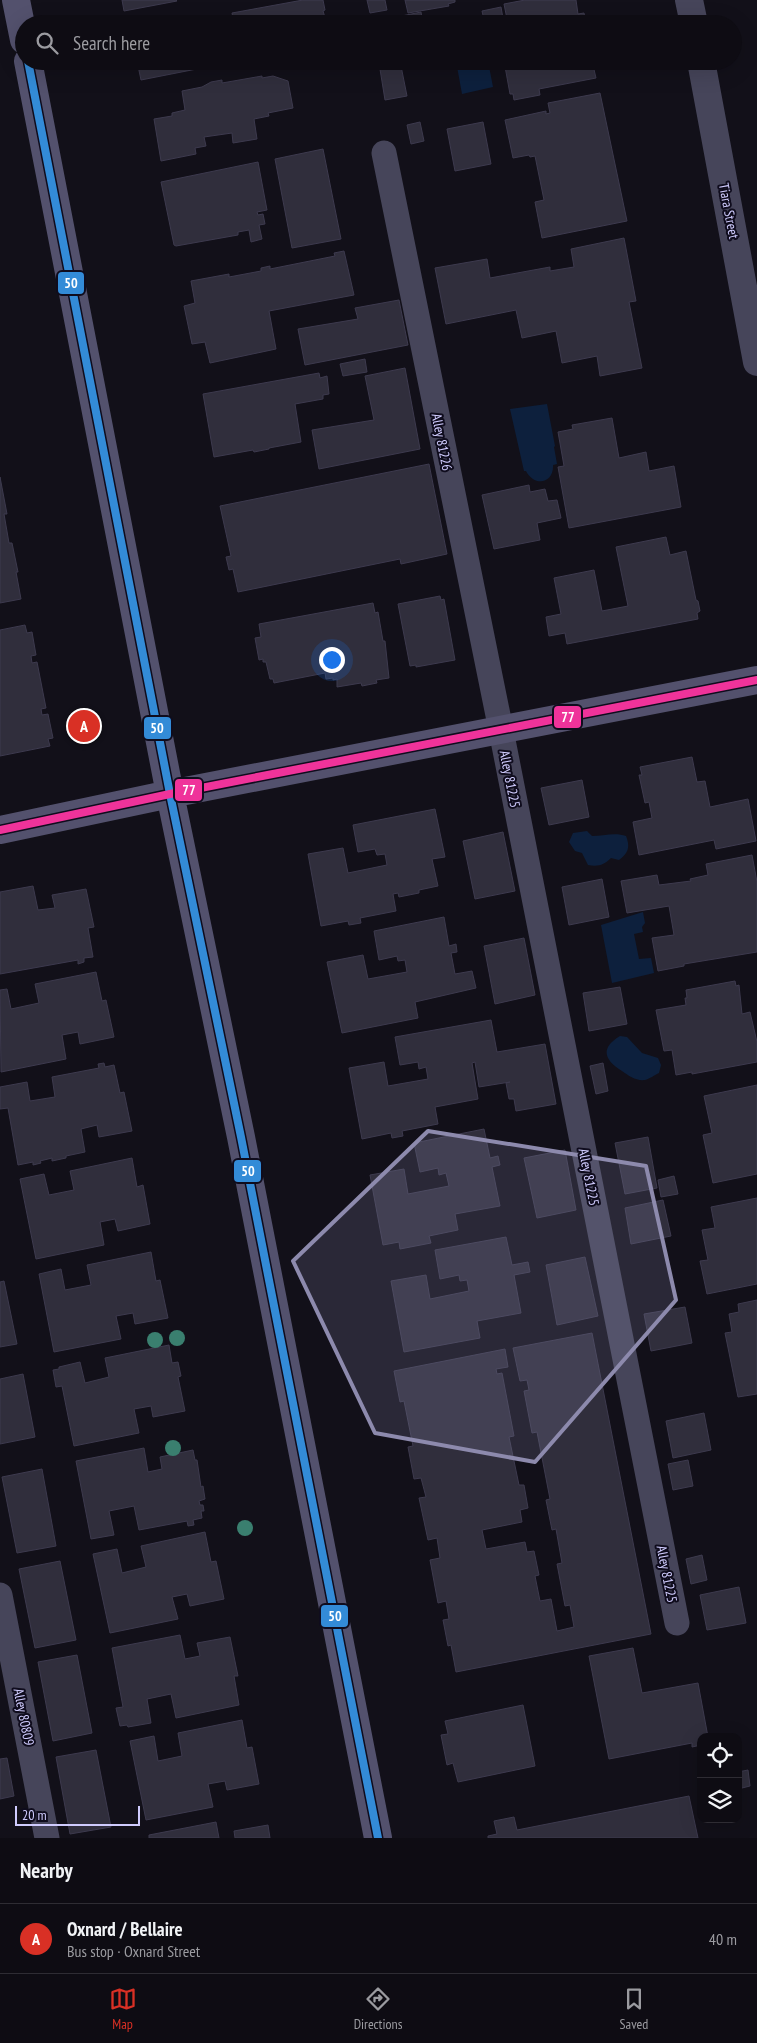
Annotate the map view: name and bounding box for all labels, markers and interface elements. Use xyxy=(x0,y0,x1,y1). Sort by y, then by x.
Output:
search box xyxy=(15,15,742,70)
icon: search xyxy=(33,29,61,57)
text: Search here xyxy=(73,31,150,55)
street label: Tiara Street xyxy=(715,182,743,240)
line badge: 50 xyxy=(57,271,85,295)
text: 50 xyxy=(64,274,78,292)
street label: Alley 81226 xyxy=(428,412,456,472)
your location xyxy=(319,647,345,673)
line badge: 77 xyxy=(553,705,582,729)
pin: A xyxy=(68,707,100,745)
text: 77 xyxy=(561,708,575,726)
line badge: 50 xyxy=(143,716,172,740)
text: 50 xyxy=(150,719,164,737)
street label: Alley 81225 xyxy=(496,749,524,809)
line badge: 77 xyxy=(174,778,203,802)
text: 77 xyxy=(182,781,196,799)
street label: Alley 81225 xyxy=(575,1147,603,1207)
line badge: 50 xyxy=(233,1159,262,1183)
text: 50 xyxy=(241,1162,255,1180)
street label: Alley 81225 xyxy=(653,1544,681,1604)
line badge: 50 xyxy=(320,1604,349,1628)
text: 50 xyxy=(328,1607,342,1625)
street label: Alley 80809 xyxy=(10,1687,38,1747)
map controls xyxy=(697,1733,742,1823)
button: locate xyxy=(697,1733,742,1778)
button: layers xyxy=(697,1778,742,1823)
scale bar xyxy=(15,1803,140,1826)
text: 20 m xyxy=(22,1806,47,1824)
text: Nearby xyxy=(20,1857,73,1884)
text: Oxnard / Bellaire xyxy=(67,1917,183,1941)
text: A xyxy=(32,1929,40,1949)
text: 40 m xyxy=(709,1929,737,1949)
text: Bus stop · Oxnard Street xyxy=(67,1941,200,1961)
tab: Map xyxy=(109,1985,137,2033)
tab: Directions xyxy=(354,1985,402,2033)
tab: Saved xyxy=(620,1985,648,2033)

